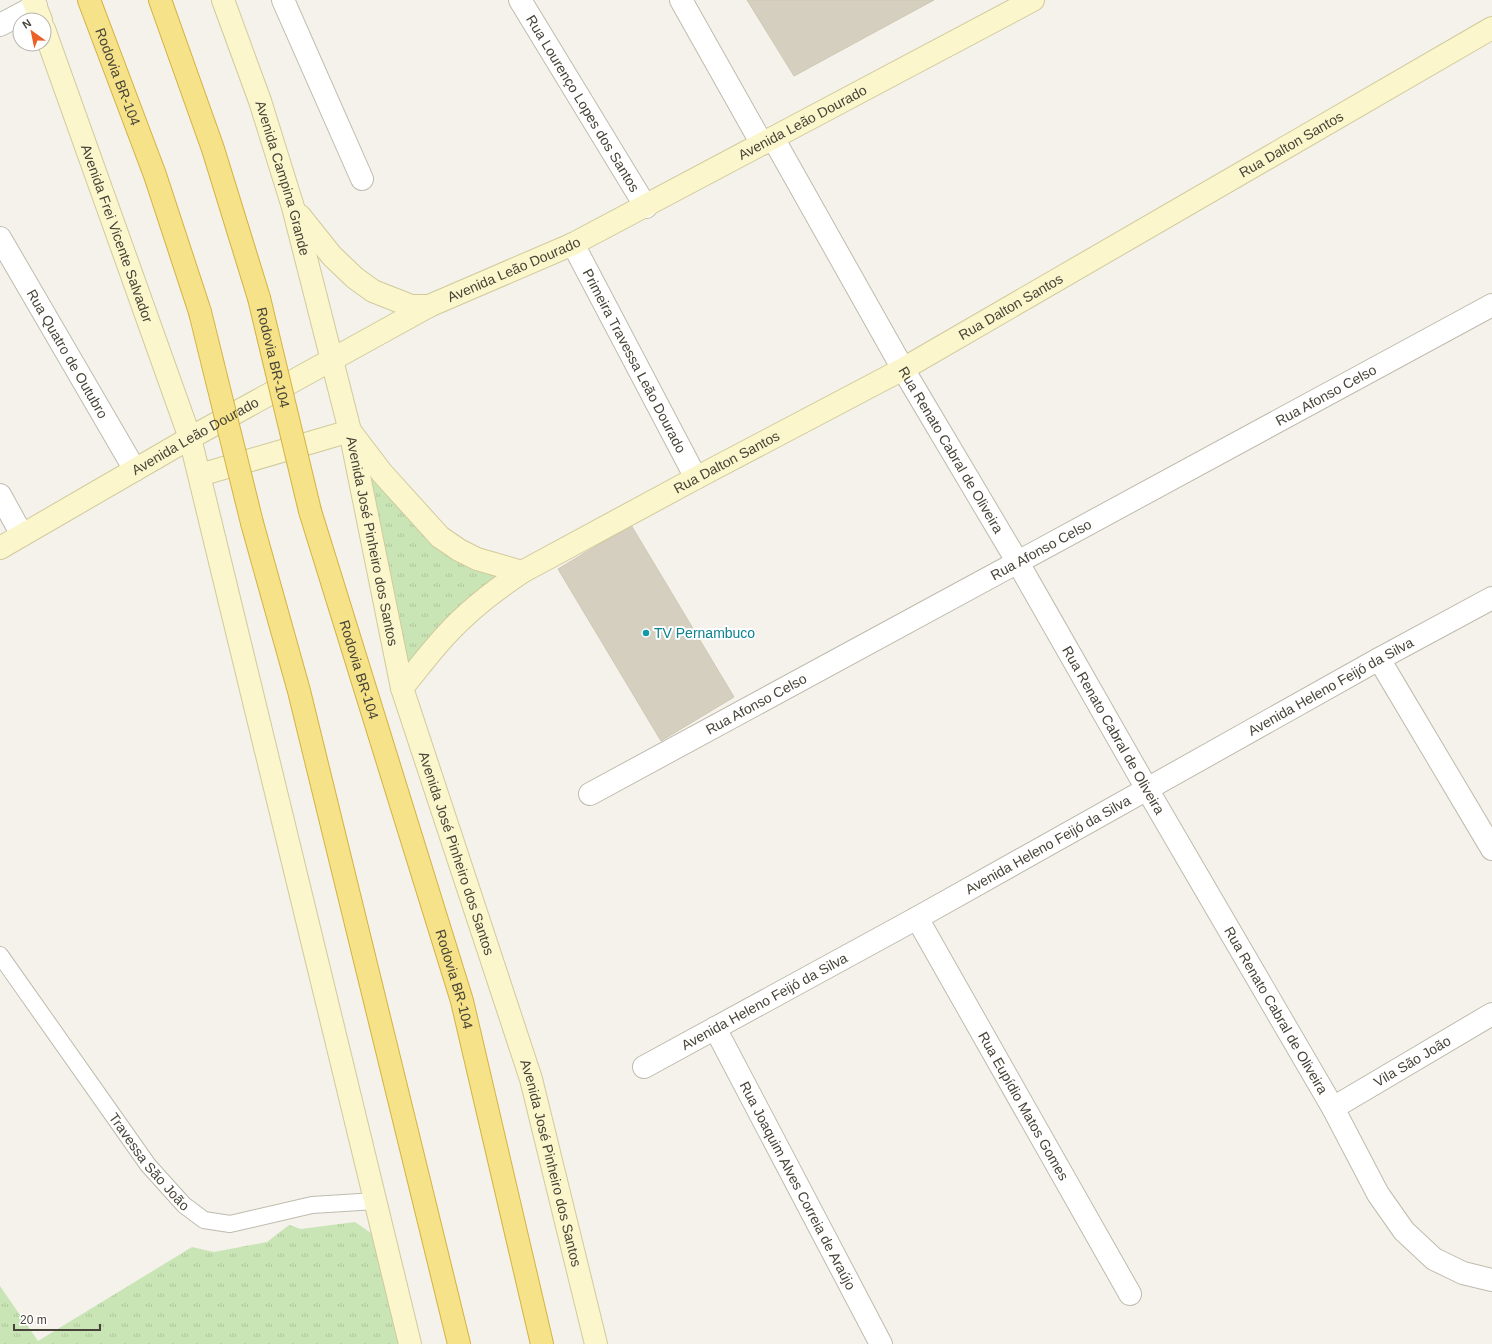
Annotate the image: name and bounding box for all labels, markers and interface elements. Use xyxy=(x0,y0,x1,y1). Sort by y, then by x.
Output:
north arrow xyxy=(12,12,52,52)
street label: Rua Lourenço Lopes dos Santos xyxy=(523,12,643,195)
text: N xyxy=(20,16,33,31)
street label: Rodovia BR-104 xyxy=(92,26,144,128)
street label: Avenida Leão Dourado xyxy=(735,82,870,163)
street label: Avenida Campina Grande xyxy=(252,99,313,258)
street label: Rua Dalton Santos xyxy=(1236,108,1346,181)
street label: Avenida Frei Vicente Salvador xyxy=(78,142,156,325)
street label: Avenida Leão Dourado xyxy=(445,233,583,305)
street label: Primeira Travessa Leão Dourado xyxy=(579,266,689,456)
street label: Rua Dalton Santos xyxy=(956,270,1066,343)
street label: Rua Quatro de Outubro xyxy=(24,286,111,421)
street label: Rodovia BR-104 xyxy=(253,305,293,409)
street label: Rua Afonso Celso xyxy=(1273,361,1379,429)
street label: Rua Renato Cabral de Oliveira xyxy=(895,364,1007,536)
street label: Avenida Leão Dourado xyxy=(129,394,261,478)
street label: Rua Dalton Santos xyxy=(671,427,782,497)
street label: Avenida José Pinheiro dos Santos xyxy=(343,435,401,647)
street label: Rua Afonso Celso xyxy=(988,516,1094,583)
street label: Rodovia BR-104 xyxy=(336,618,382,721)
place label: TV Pernambuco xyxy=(654,625,755,641)
marker: TV Pernambuco xyxy=(641,628,651,638)
street label: Avenida Heleno Feijó da Silva xyxy=(1245,634,1416,739)
street label: Rua Renato Cabral de Oliveira xyxy=(1059,643,1168,817)
street label: Rua Afonso Celso xyxy=(703,670,809,738)
street label: Avenida José Pinheiro dos Santos xyxy=(416,750,498,957)
street label: Avenida Heleno Feijó da Silva xyxy=(962,792,1133,897)
street label: Rua Renato Cabral de Oliveira xyxy=(1221,924,1331,1097)
street label: Rodovia BR-104 xyxy=(432,928,476,1031)
street label: Avenida Heleno Feijó da Silva xyxy=(678,950,850,1053)
street label: Rua Eupídio Matos Gomes xyxy=(975,1029,1072,1183)
street label: Vila São João xyxy=(1371,1032,1454,1090)
street label: Avenida José Pinheiro dos Santos xyxy=(517,1057,585,1268)
street label: Rua Joaquim Alves Correia de Araújo xyxy=(737,1079,859,1293)
street label: Travessa São João xyxy=(106,1110,192,1214)
scale bar xyxy=(14,1306,100,1332)
text: 20 m xyxy=(20,1313,47,1327)

